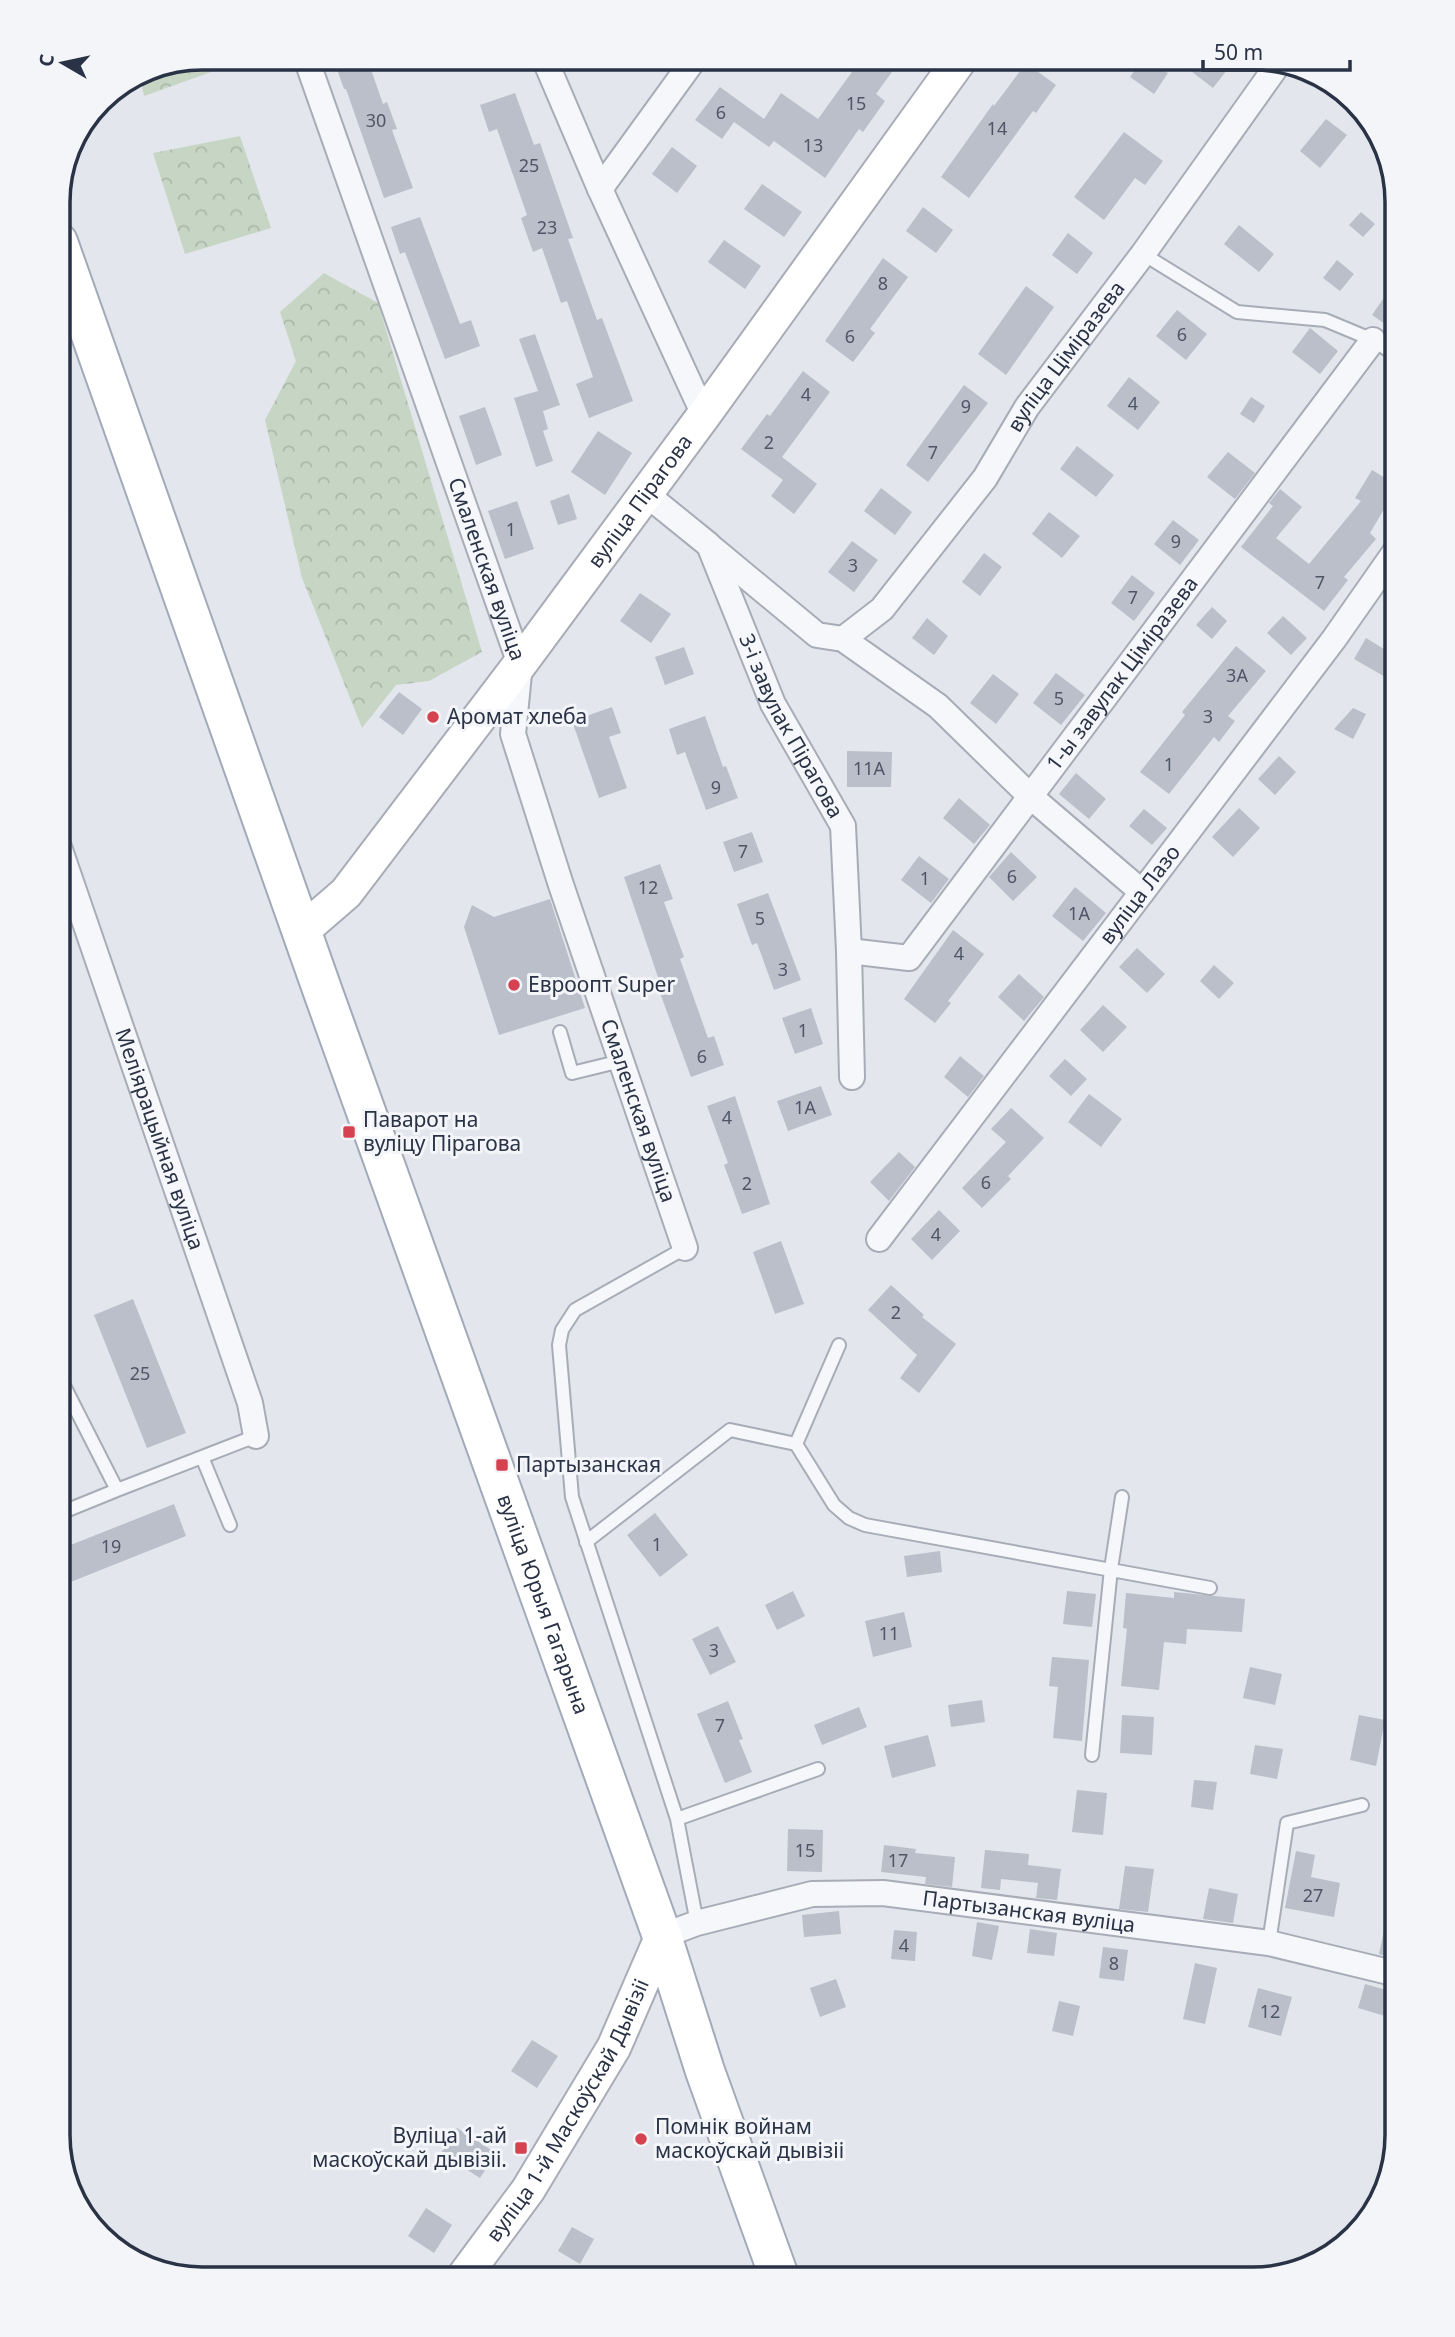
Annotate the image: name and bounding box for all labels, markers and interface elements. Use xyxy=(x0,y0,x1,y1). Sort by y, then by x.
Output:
north arrow xyxy=(28,28,98,98)
scale bar xyxy=(1203,28,1350,72)
text: 50 m xyxy=(1214,38,1263,66)
text: С xyxy=(32,52,60,68)
house number: 15 xyxy=(846,91,866,115)
house number: 6 xyxy=(716,100,726,124)
house number: 30 xyxy=(366,108,386,132)
house number: 14 xyxy=(987,116,1007,140)
house number: 13 xyxy=(803,133,823,157)
house number: 25 xyxy=(519,153,539,177)
house number: 23 xyxy=(537,215,557,239)
house number: 8 xyxy=(878,271,888,295)
street label: вуліца Ціміразева xyxy=(1000,275,1131,437)
house number: 6 xyxy=(1177,322,1187,346)
house number: 6 xyxy=(845,324,855,348)
house number: 4 xyxy=(801,382,811,406)
house number: 4 xyxy=(1128,391,1138,415)
house number: 9 xyxy=(961,394,971,418)
street label: вуліца Пірагова xyxy=(581,428,698,573)
house number: 2 xyxy=(764,430,774,454)
house number: 7 xyxy=(928,440,938,464)
street label: Смаленская вуліца xyxy=(442,474,533,664)
house number: 1 xyxy=(506,517,516,541)
house number: 9 xyxy=(1171,529,1181,553)
house number: 3 xyxy=(848,553,858,577)
house number: 7 xyxy=(1315,570,1325,594)
street label: 1-ы завулак Ціміразева xyxy=(1043,571,1205,775)
house number: 7 xyxy=(1128,585,1138,609)
street label: 3-і завулак Пірагова xyxy=(733,629,850,823)
house number: 3А xyxy=(1226,663,1248,687)
house number: 5 xyxy=(1054,686,1064,710)
place label: Аромат хлеба xyxy=(447,702,587,730)
house number: 3 xyxy=(1203,704,1213,728)
marker: Аромат хлеба xyxy=(425,709,441,725)
house number: 1 xyxy=(1164,754,1174,776)
house number: 11А xyxy=(853,756,886,780)
house number: 9 xyxy=(711,775,721,799)
house number: 7 xyxy=(738,839,748,863)
street label: вуліца Лазо xyxy=(1092,839,1186,950)
house number: 6 xyxy=(1007,864,1017,888)
house number: 1 xyxy=(920,866,930,890)
house number: 12 xyxy=(638,875,658,899)
house number: 1А xyxy=(1068,901,1090,925)
house number: 5 xyxy=(755,906,765,930)
house number: 4 xyxy=(954,941,964,965)
house number: 3 xyxy=(778,957,788,981)
place label: Евроопт Super xyxy=(528,970,675,998)
marker: Евроопт Super xyxy=(506,977,522,993)
street label: Смаленская вуліца xyxy=(595,1015,683,1206)
house number: 1 xyxy=(798,1018,808,1042)
street label: Меліярацыйная вуліца xyxy=(109,1024,211,1253)
house number: 6 xyxy=(697,1044,707,1068)
house number: 1А xyxy=(794,1095,816,1119)
place label: Паварот на вуліцу Пірагова xyxy=(363,1105,521,1157)
house number: 4 xyxy=(722,1105,732,1129)
marker: Паварот на вуліцу Пірагова xyxy=(341,1124,357,1140)
house number: 6 xyxy=(981,1170,991,1194)
house number: 2 xyxy=(742,1171,752,1195)
house number: 4 xyxy=(931,1222,941,1246)
house number: 2 xyxy=(891,1300,901,1324)
house number: 25 xyxy=(130,1361,150,1385)
place label: Партызанская xyxy=(516,1450,661,1478)
marker: Партызанская xyxy=(494,1457,510,1473)
street label: вуліца Юрыя Гагарына xyxy=(491,1490,596,1718)
house number: 1 xyxy=(652,1532,662,1556)
house number: 19 xyxy=(101,1534,121,1558)
house number: 11 xyxy=(879,1621,899,1645)
house number: 3 xyxy=(709,1638,719,1662)
house number: 7 xyxy=(715,1713,725,1737)
house number: 15 xyxy=(795,1838,815,1862)
house number: 17 xyxy=(888,1848,908,1872)
street label: Партызанская вуліца xyxy=(921,1883,1137,1939)
house number: 27 xyxy=(1303,1883,1323,1907)
house number: 4 xyxy=(899,1933,909,1957)
house number: 8 xyxy=(1109,1951,1119,1975)
street label: вуліца 1-й Маскоўскай Дывізіі xyxy=(479,1974,655,2247)
house number: 12 xyxy=(1260,1999,1280,2023)
place label: Помнік войнам маскоўскай дывізіі xyxy=(655,2112,844,2164)
place label: Вуліца 1-ай маскоўскай дывізіі. xyxy=(312,2121,507,2173)
marker: Помнік войнам маскоўскай дывізіі xyxy=(633,2131,649,2147)
marker: Вуліца 1-ай маскоўскай дывізіі. xyxy=(513,2140,529,2156)

